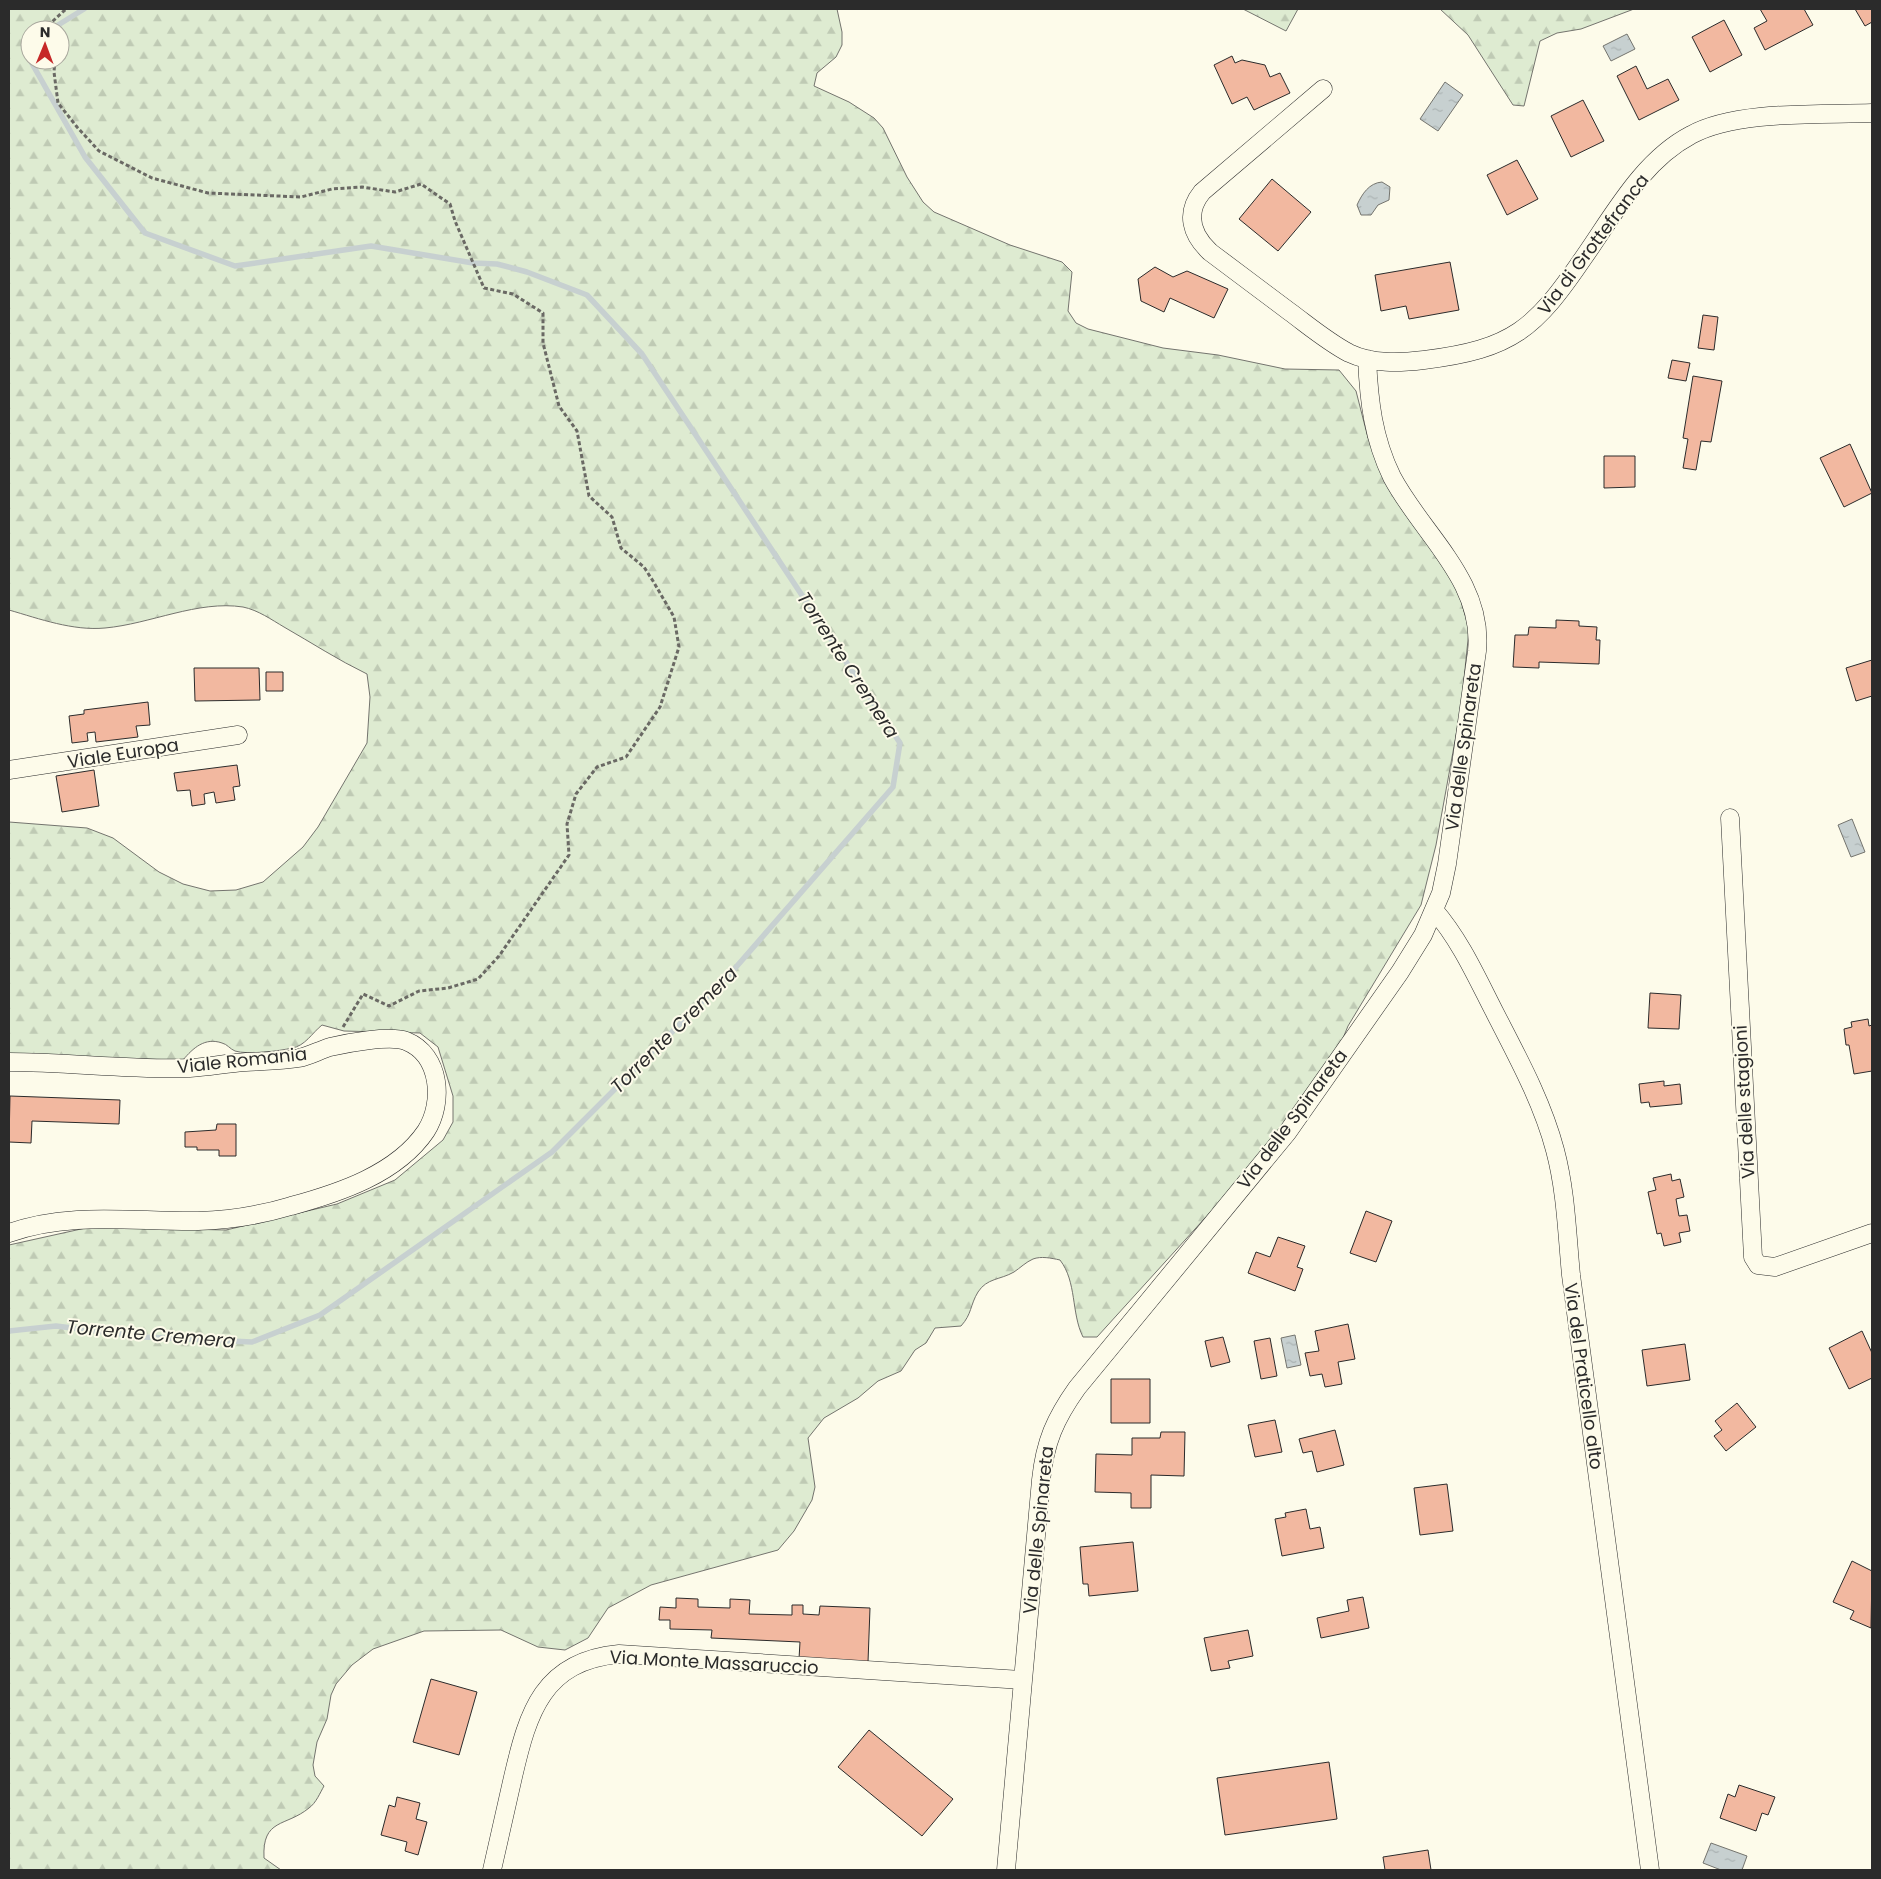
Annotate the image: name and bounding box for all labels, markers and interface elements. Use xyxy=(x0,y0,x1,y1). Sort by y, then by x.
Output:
north arrow xyxy=(20,20,70,70)
text: N xyxy=(40,22,51,42)
street label: Via di Grottefranca xyxy=(1532,168,1654,320)
water label: Torrente Cremera xyxy=(790,586,906,744)
street label: Via delle Spinareta xyxy=(1439,661,1487,833)
street label: Viale Europa xyxy=(65,732,181,774)
water label: Torrente Cremera xyxy=(604,960,744,1100)
street label: Via delle stagioni xyxy=(1727,1024,1761,1180)
street label: Viale Romania xyxy=(176,1041,308,1079)
street label: Via delle Spinareta xyxy=(1231,1044,1353,1194)
street label: Via del Praticello alto xyxy=(1559,1281,1609,1471)
water label: Torrente Cremera xyxy=(65,1313,237,1355)
street label: Via delle Spinareta xyxy=(1017,1445,1059,1615)
street label: Via Monte Massaruccio xyxy=(609,1644,819,1680)

